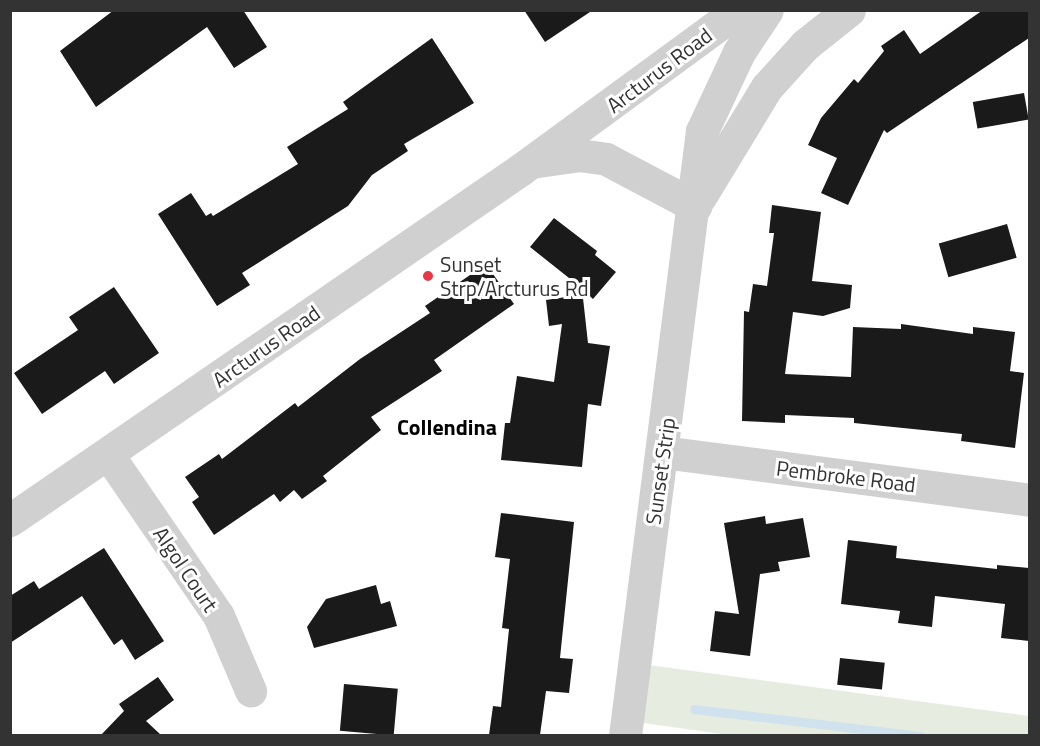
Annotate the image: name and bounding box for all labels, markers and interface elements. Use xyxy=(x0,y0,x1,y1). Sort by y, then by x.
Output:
street label: Arcturus Road xyxy=(601,22,717,118)
place label: Sunset Strp/Arcturus Rd xyxy=(440,251,589,301)
marker: Sunset Strp/Arcturus Rd xyxy=(421,269,435,283)
street label: Arcturus Road xyxy=(207,300,325,392)
district label: Collendina xyxy=(397,415,497,441)
street label: Sunset Strip xyxy=(640,416,680,526)
street label: Pembroke Road xyxy=(775,455,917,497)
street label: Algol Court xyxy=(148,522,224,616)

